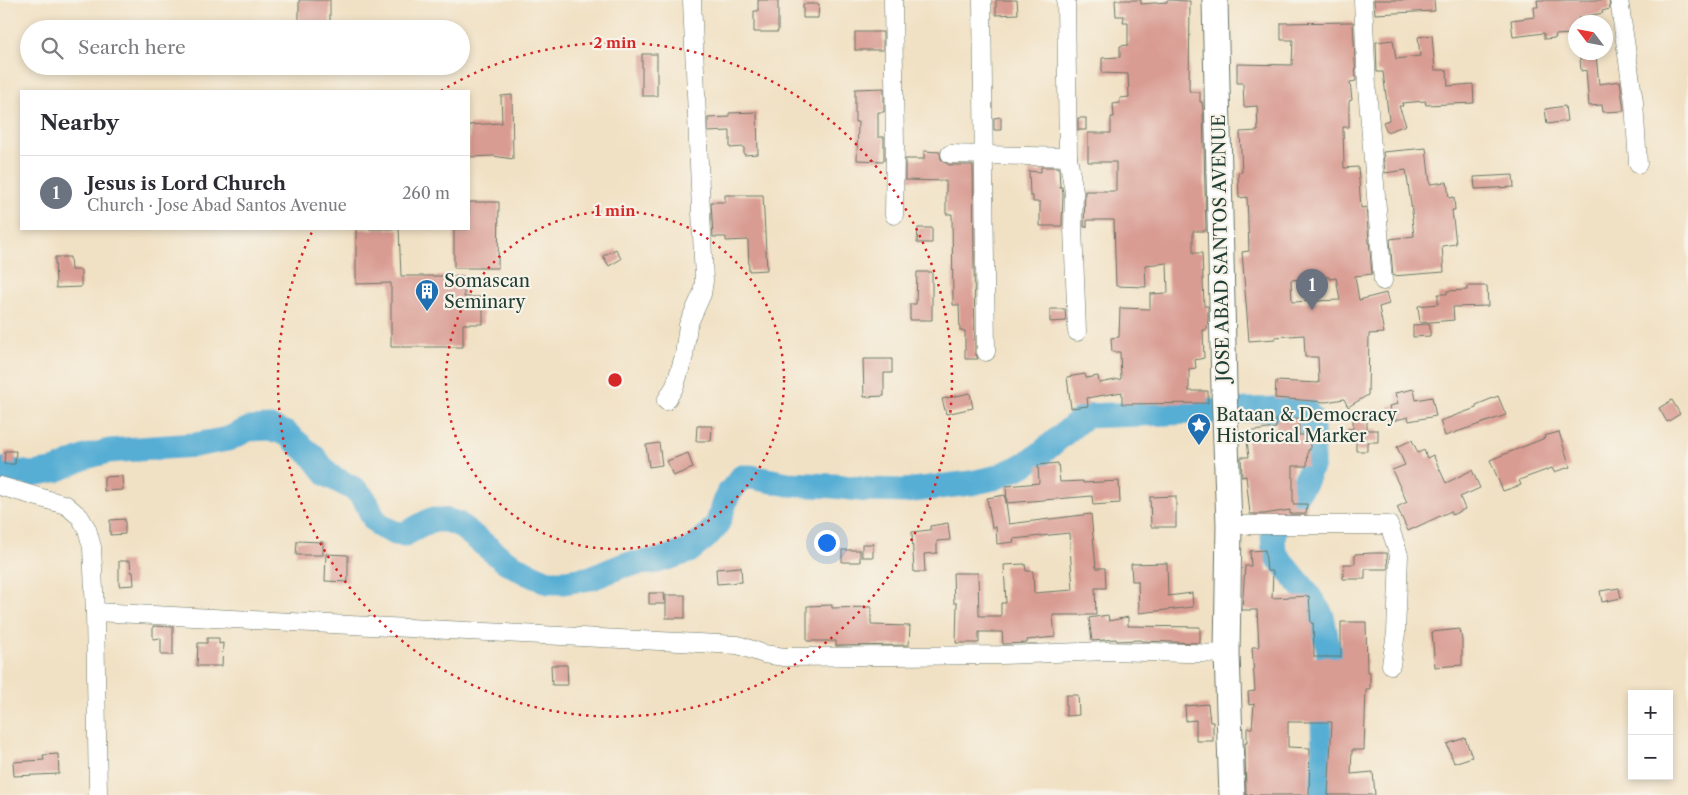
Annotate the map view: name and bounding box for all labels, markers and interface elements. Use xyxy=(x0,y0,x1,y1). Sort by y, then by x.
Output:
north arrow xyxy=(1568,15,1613,60)
search box xyxy=(20,20,470,75)
text: 2 min xyxy=(593,33,637,52)
icon: search xyxy=(38,34,66,62)
text: Search here xyxy=(78,36,186,59)
text: Nearby xyxy=(40,110,119,135)
street label: JOSE ABAD SANTOS AVENUE xyxy=(1208,114,1234,385)
text: Jesus is Lord Church xyxy=(87,172,286,195)
text: 1 xyxy=(52,183,60,203)
text: 260 m xyxy=(402,183,450,203)
text: Church · Jose Abad Santos Avenue xyxy=(87,195,347,215)
text: 1 min xyxy=(594,201,636,220)
pin: 1 xyxy=(1296,269,1328,310)
place label: Somascan Seminary xyxy=(444,270,530,313)
building icon: Somascan Seminary xyxy=(414,278,440,312)
centre of rings xyxy=(606,371,624,389)
place label: Bataan & Democracy Historical Marker xyxy=(1216,404,1398,447)
place icon: Bataan & Democracy Historical Marker xyxy=(1186,412,1212,446)
your location xyxy=(814,530,840,556)
map controls xyxy=(1628,690,1673,780)
button: + xyxy=(1628,690,1673,735)
button: − xyxy=(1628,735,1673,780)

